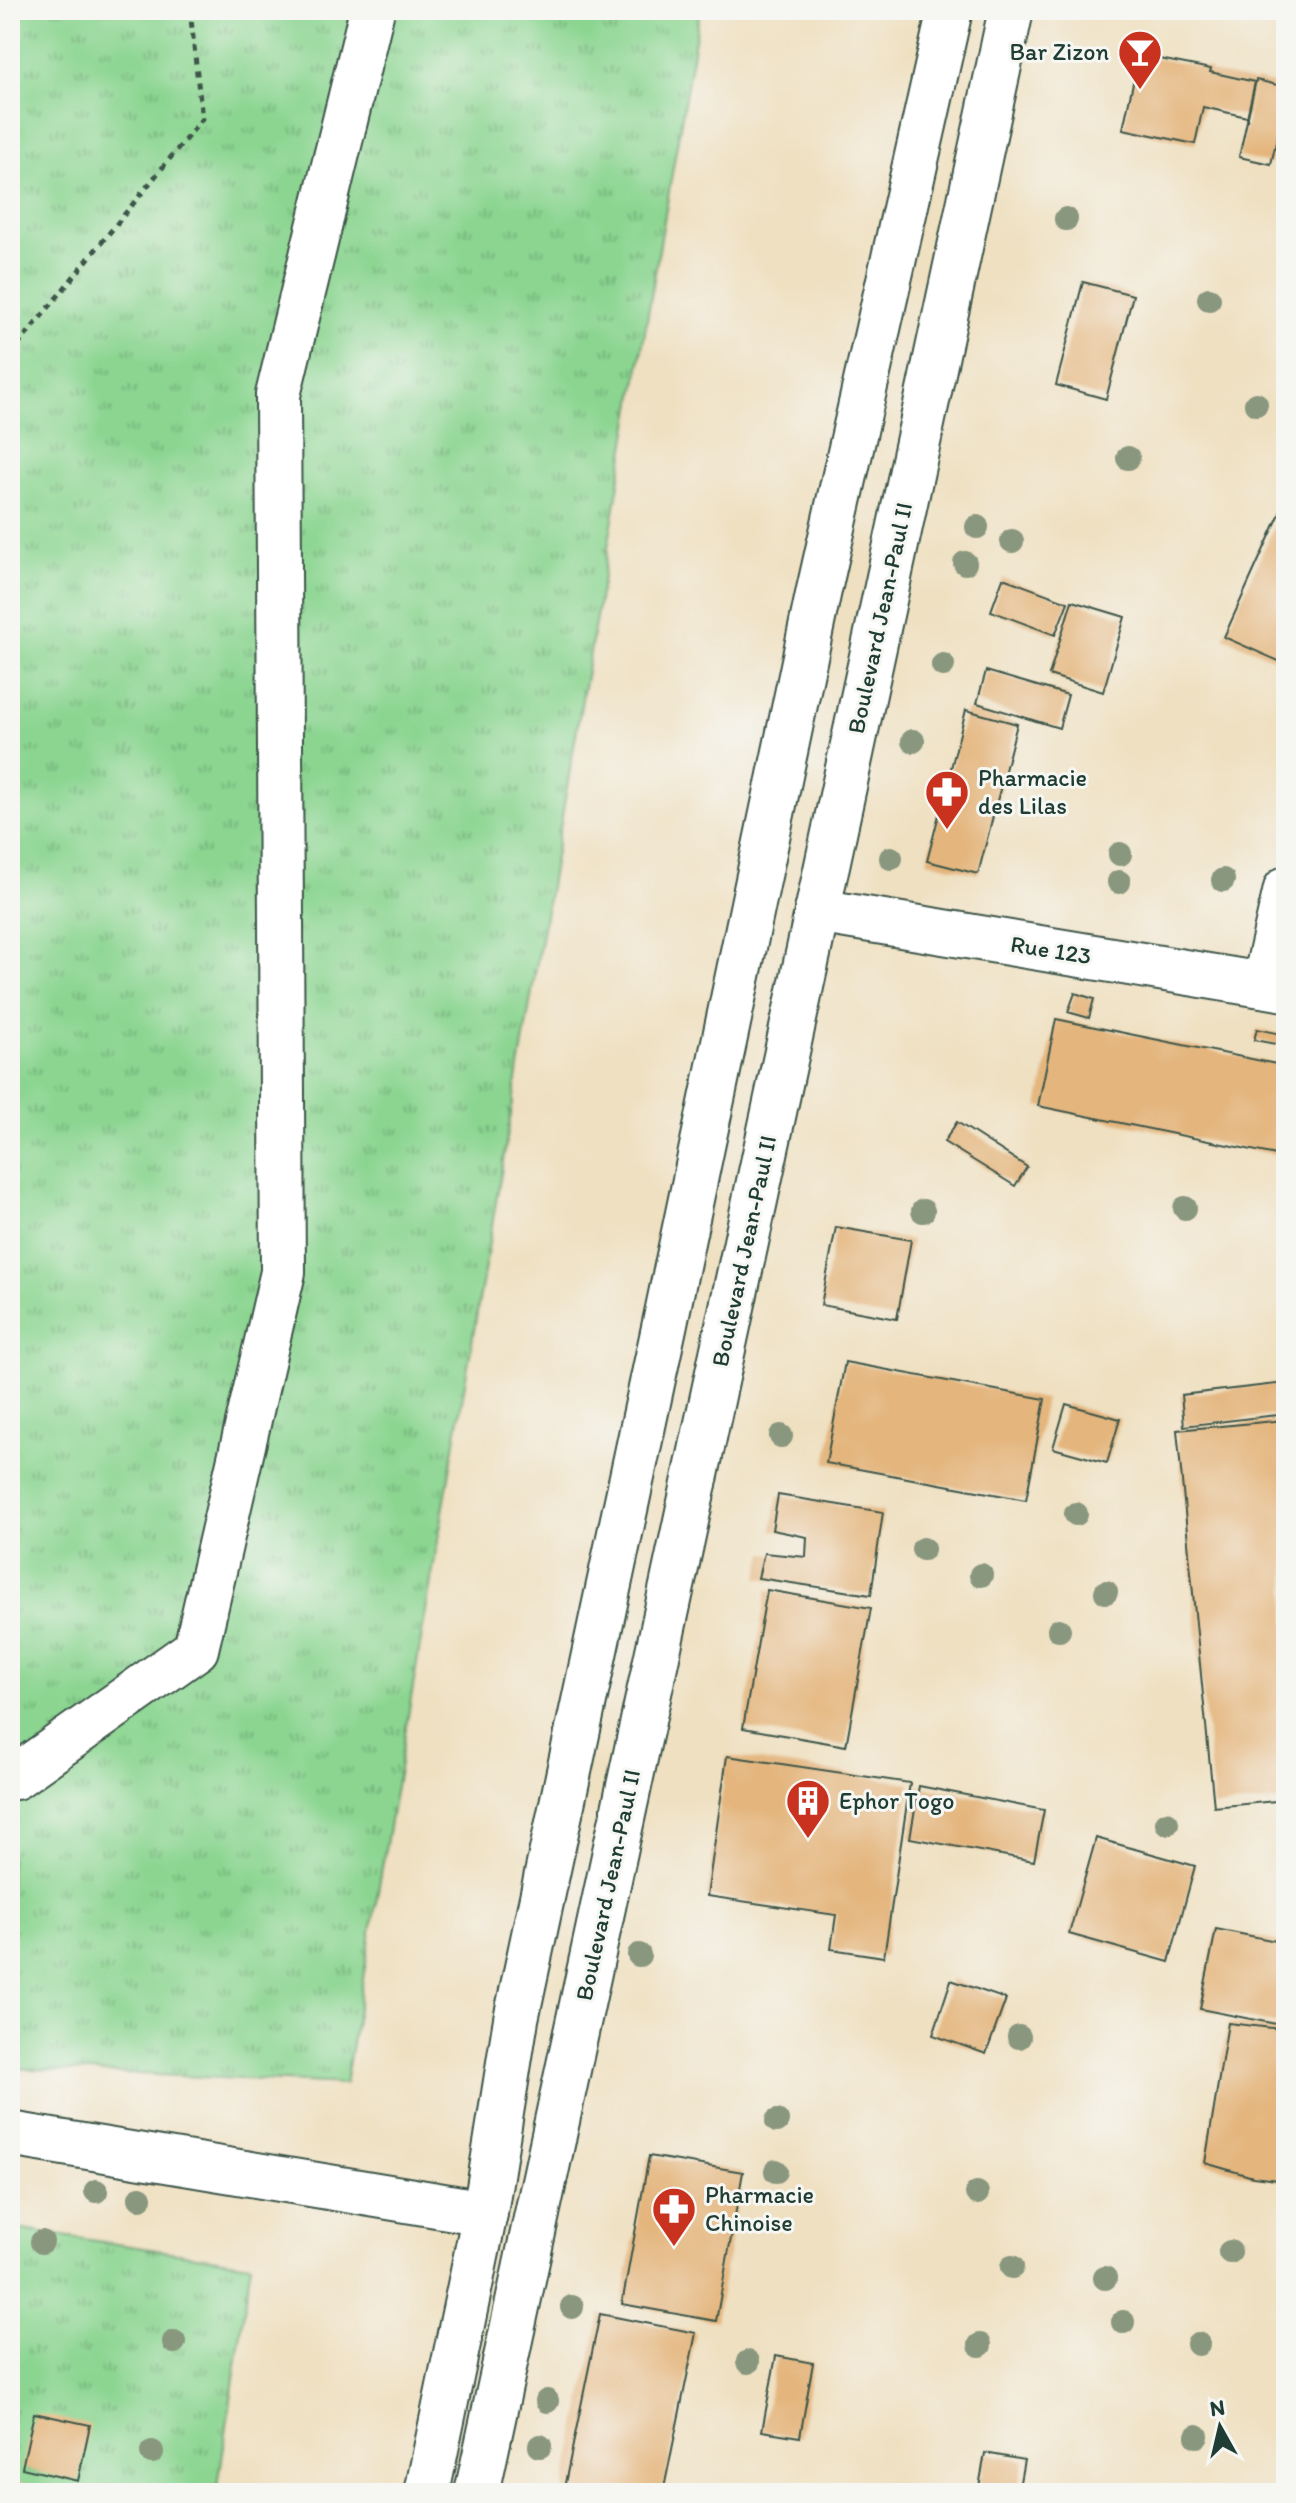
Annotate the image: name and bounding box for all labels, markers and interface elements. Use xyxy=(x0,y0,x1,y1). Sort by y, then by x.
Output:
bar icon: Bar Zizon xyxy=(1116,28,1164,91)
place label: Bar Zizon xyxy=(1010,37,1109,66)
street label: Boulevard Jean-Paul II xyxy=(841,500,918,736)
place label: Pharmacie des Lilas xyxy=(978,763,1087,820)
pharmacy icon: Pharmacie des Lilas xyxy=(923,768,971,831)
street label: Rue 123 xyxy=(1009,929,1094,970)
street label: Boulevard Jean-Paul II xyxy=(705,1133,782,1369)
street label: Boulevard Jean-Paul II xyxy=(569,1767,646,2003)
building icon: Ephor Togo xyxy=(784,1777,832,1840)
place label: Ephor Togo xyxy=(839,1786,954,1815)
place label: Pharmacie Chinoise xyxy=(705,2180,814,2237)
pharmacy icon: Pharmacie Chinoise xyxy=(650,2185,698,2248)
north arrow xyxy=(1180,2387,1260,2467)
text: N xyxy=(1208,2393,1227,2422)

